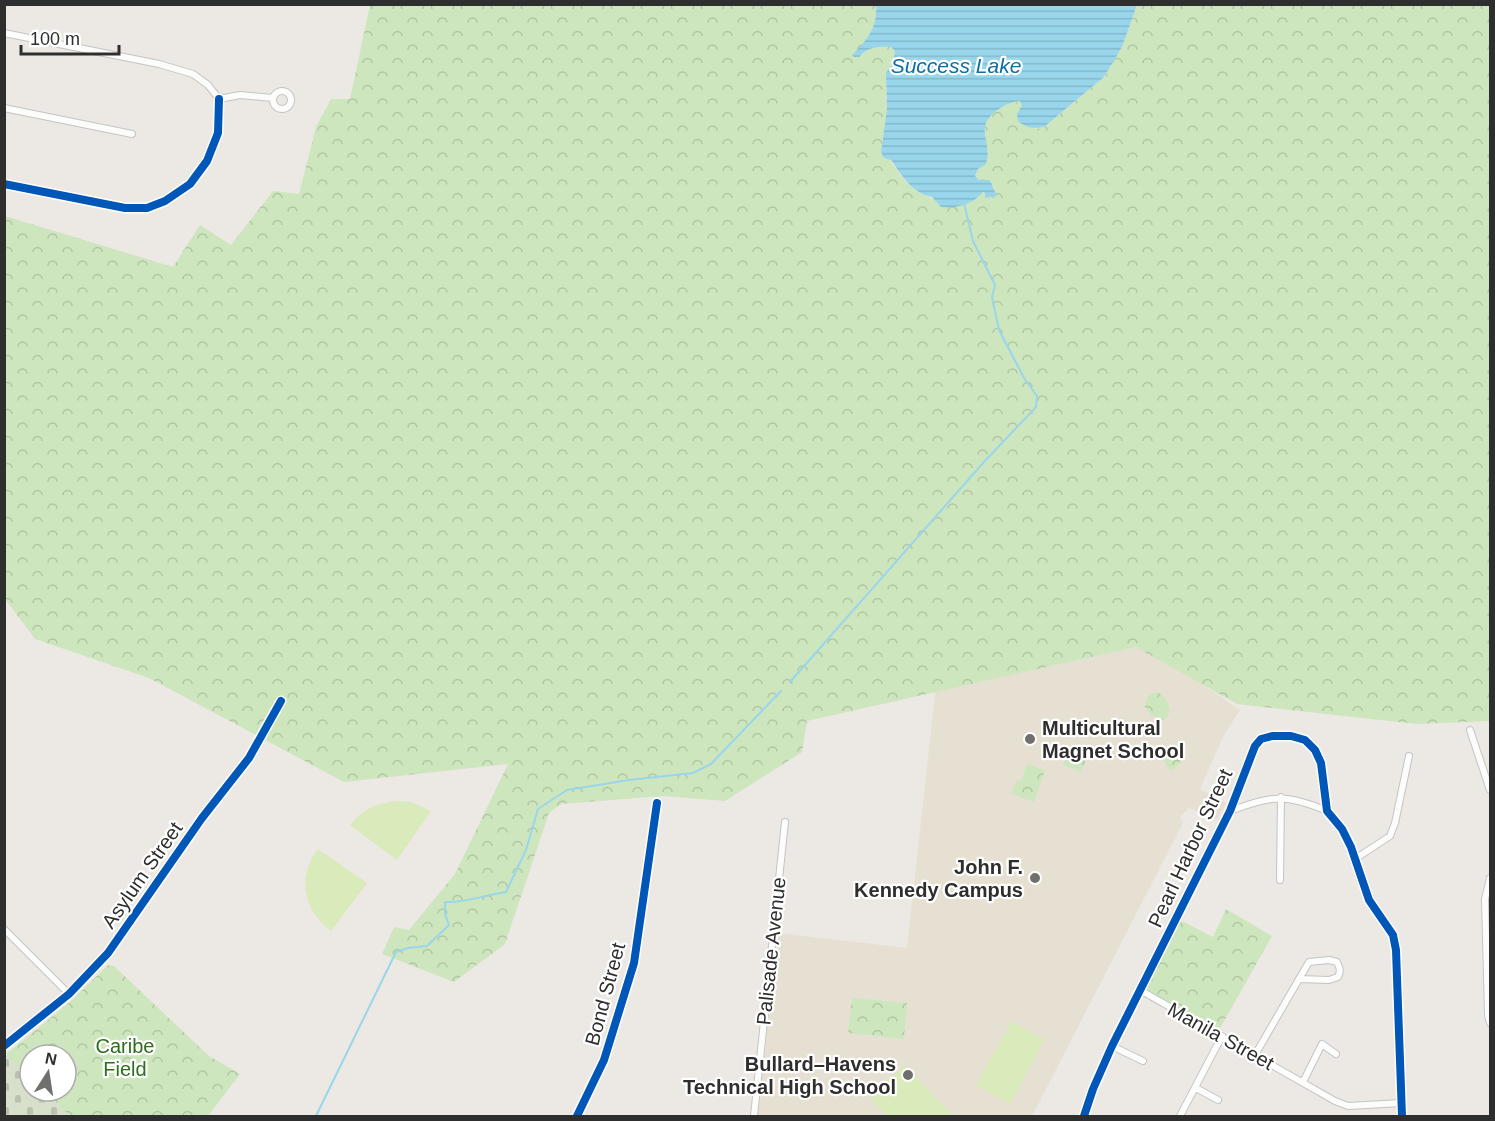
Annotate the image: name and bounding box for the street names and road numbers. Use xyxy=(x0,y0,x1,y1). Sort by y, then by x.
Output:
street label: Pearl Harbor Street xyxy=(1144,765,1237,931)
street label: Asylum Street xyxy=(97,817,187,932)
street label: Palisade Avenue xyxy=(752,876,790,1026)
street label: Bond Street xyxy=(581,940,629,1048)
street label: Manila Street xyxy=(1164,998,1278,1074)

